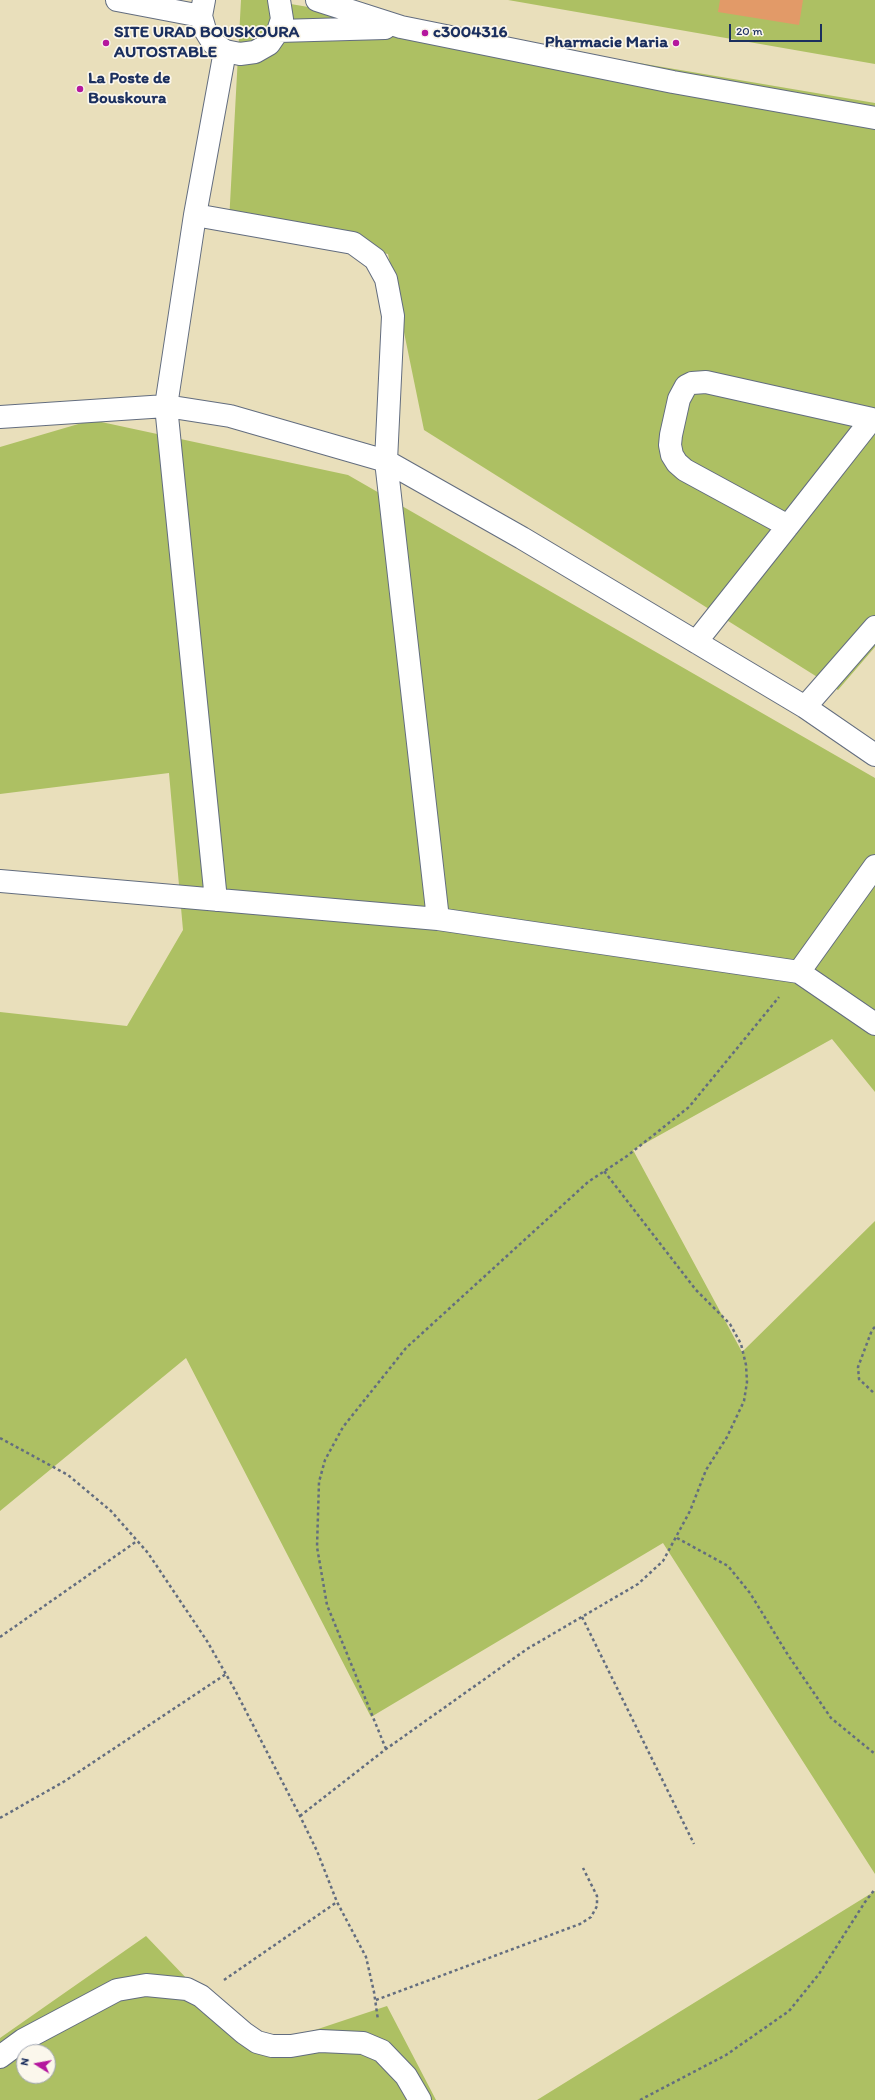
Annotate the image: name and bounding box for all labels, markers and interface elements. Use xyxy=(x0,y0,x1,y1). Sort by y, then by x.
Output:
scale bar xyxy=(731,16,824,42)
place label: SITE URAD BOUSKOURA AUTOSTABLE xyxy=(114,23,299,63)
place label: c3004316 xyxy=(433,23,508,43)
text: 20 m xyxy=(736,24,763,38)
marker: c3004316 xyxy=(420,28,430,38)
place label: Pharmacie Maria xyxy=(545,33,668,53)
marker: SITE URAD BOUSKOURA AUTOSTABLE xyxy=(101,38,111,48)
marker: Pharmacie Maria xyxy=(671,38,681,48)
place label: La Poste de Bouskoura xyxy=(88,69,170,109)
marker: La Poste de Bouskoura xyxy=(75,84,85,94)
north arrow xyxy=(16,2044,56,2084)
text: N xyxy=(18,2057,32,2067)

